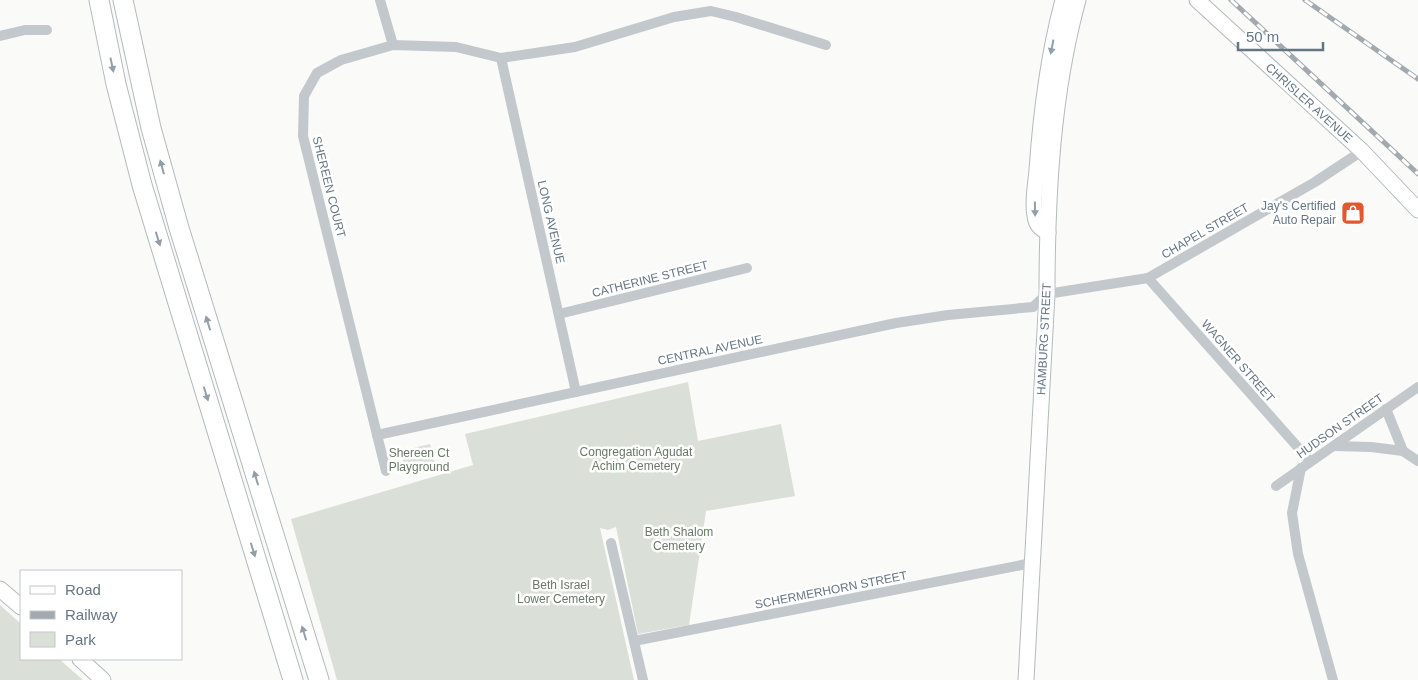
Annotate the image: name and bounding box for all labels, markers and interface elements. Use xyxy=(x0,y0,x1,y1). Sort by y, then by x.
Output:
scale bar xyxy=(1238,20,1323,52)
text: 50 m xyxy=(1246,28,1279,45)
one-way arrow xyxy=(1048,40,1056,55)
one-way arrow xyxy=(108,57,116,72)
street label: CHRISLER AVENUE xyxy=(1263,60,1355,146)
street label: SHEREEN COURT xyxy=(310,135,349,240)
one-way arrow xyxy=(158,160,166,175)
street label: LONG AVENUE xyxy=(535,179,567,265)
place label: Jay's Certified Auto Repair xyxy=(1261,199,1336,227)
street label: CHAPEL STREET xyxy=(1159,200,1252,262)
shop icon: Jay's Certified Auto Repair xyxy=(1340,200,1366,226)
one-way arrow xyxy=(1031,201,1039,217)
one-way arrow xyxy=(154,232,162,247)
street label: CATHERINE STREET xyxy=(591,258,710,300)
street label: HAMBURG STREET xyxy=(1034,282,1054,395)
one-way arrow xyxy=(204,315,212,330)
street label: WAGNER STREET xyxy=(1199,317,1278,405)
street label: CENTRAL AVENUE xyxy=(656,332,764,368)
one-way arrow xyxy=(202,387,210,402)
street label: HUDSON STREET xyxy=(1294,390,1387,461)
park label: Congregation Agudat Achim Cemetery xyxy=(580,445,693,473)
park label: Shereen Ct Playground xyxy=(389,446,450,474)
one-way arrow xyxy=(252,471,260,486)
park label: Beth Shalom Cemetery xyxy=(645,525,713,553)
one-way arrow xyxy=(250,542,258,557)
street label: SCHERMERHORN STREET xyxy=(754,568,909,612)
legend xyxy=(20,570,182,660)
park label: Beth Israel Lower Cemetery xyxy=(517,578,605,606)
text: Road xyxy=(65,581,101,598)
text: Railway xyxy=(65,606,118,623)
one-way arrow xyxy=(300,626,308,641)
text: Park xyxy=(65,631,96,648)

